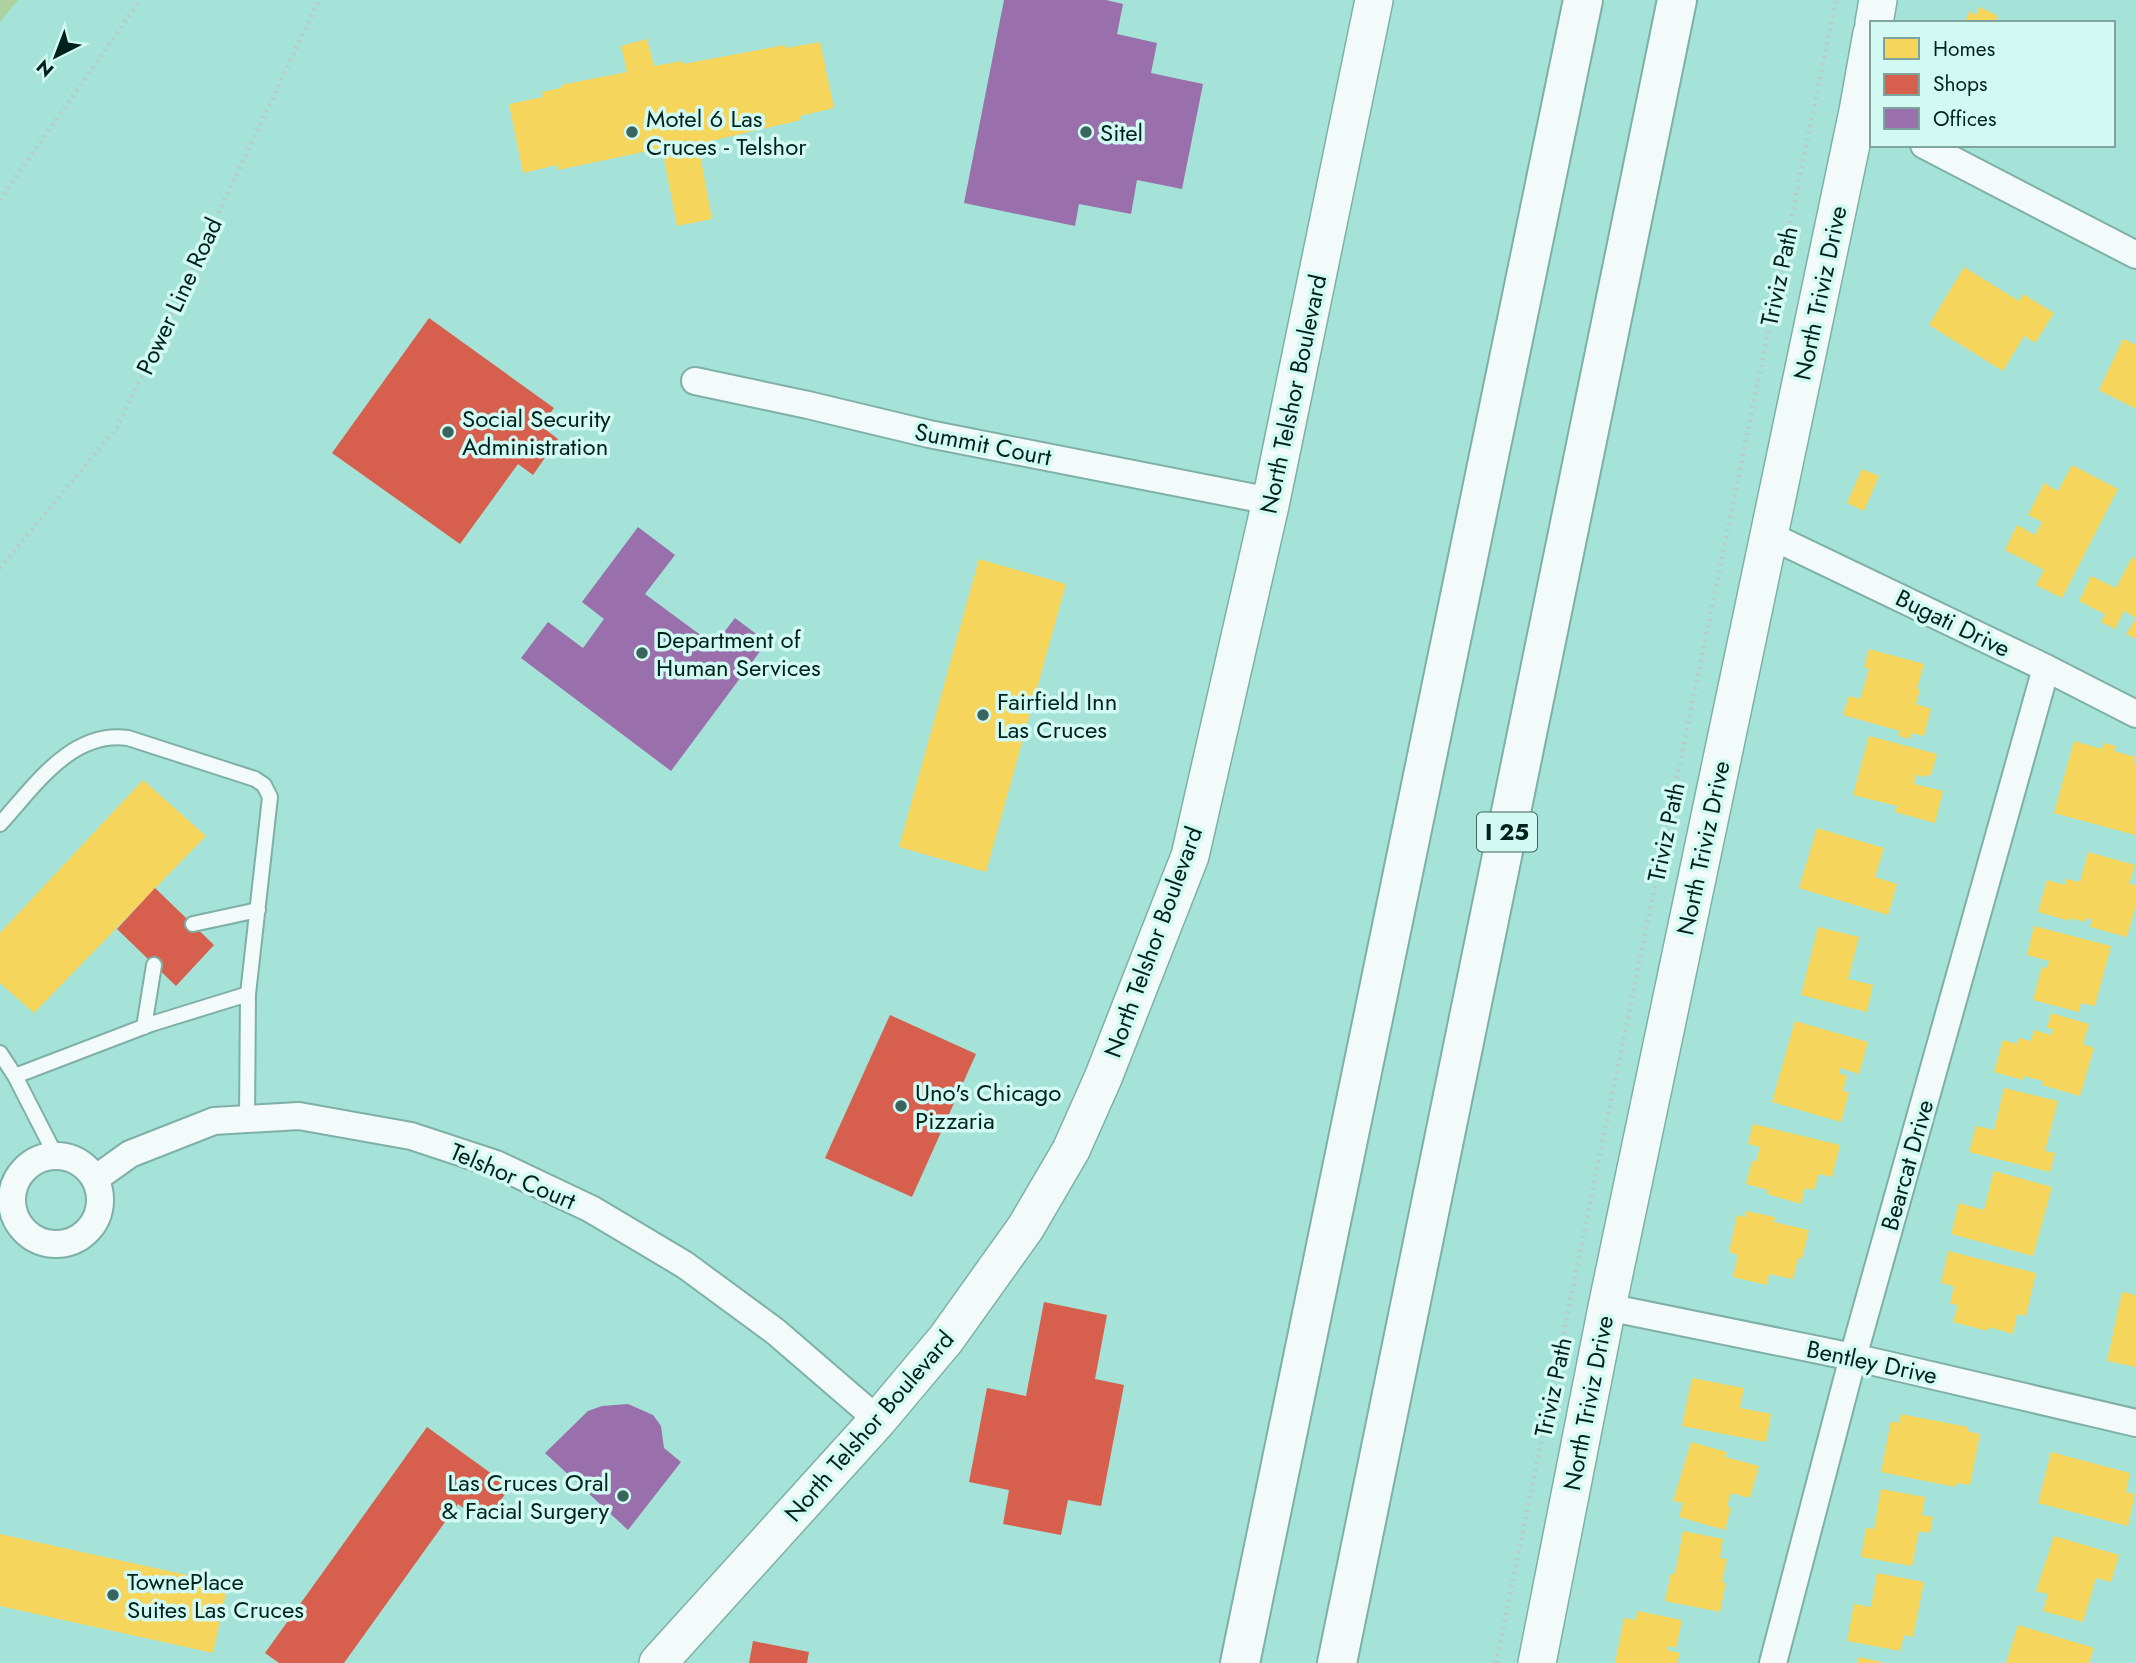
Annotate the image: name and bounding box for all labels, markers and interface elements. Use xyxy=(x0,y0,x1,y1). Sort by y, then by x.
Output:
north arrow xyxy=(21,21,91,91)
legend xyxy=(1870,21,2115,147)
text: Homes xyxy=(1933,34,1995,64)
text: N xyxy=(30,53,60,83)
text: Shops xyxy=(1933,69,1987,99)
place label: Motel 6 Las Cruces - Telshor xyxy=(646,101,807,164)
text: Offices xyxy=(1933,104,1996,134)
place label: Sitel xyxy=(1100,115,1143,150)
marker: Motel 6 Las Cruces - Telshor xyxy=(624,124,640,140)
marker: Sitel xyxy=(1078,124,1094,140)
street label: North Triviz Drive xyxy=(1784,202,1856,384)
street label: Power Line Road xyxy=(127,212,231,380)
street label: Triviz Path xyxy=(1751,223,1807,329)
street label: North Telshor Boulevard xyxy=(1251,271,1335,517)
place label: Social Security Administration xyxy=(462,401,611,464)
street label: Summit Court xyxy=(912,414,1055,474)
marker: Social Security Administration xyxy=(440,424,456,440)
street label: Bugati Drive xyxy=(1890,580,2016,666)
place label: Department of Human Services xyxy=(656,622,821,685)
marker: Department of Human Services xyxy=(634,645,650,661)
place label: Fairfield Inn Las Cruces xyxy=(997,684,1117,747)
marker: Fairfield Inn Las Cruces xyxy=(975,707,991,723)
street label: North Triviz Drive xyxy=(1667,757,1739,939)
street label: Triviz Path xyxy=(1638,779,1694,885)
road number: I 25 xyxy=(1477,812,1537,852)
street label: North Telshor Boulevard xyxy=(1095,822,1211,1062)
place label: Uno's Chicago Pizzaria xyxy=(915,1075,1061,1138)
street label: Bearcat Drive xyxy=(1872,1096,1942,1234)
marker: Uno's Chicago Pizzaria xyxy=(893,1098,909,1114)
street label: Telshor Court xyxy=(445,1134,582,1218)
street label: North Triviz Drive xyxy=(1554,1312,1622,1494)
street label: North Telshor Boulevard xyxy=(776,1323,962,1529)
street label: Bentley Drive xyxy=(1803,1331,1941,1393)
street label: Triviz Path xyxy=(1525,1334,1581,1440)
place label: Las Cruces Oral & Facial Surgery xyxy=(442,1465,609,1528)
marker: Las Cruces Oral & Facial Surgery xyxy=(615,1488,631,1504)
place label: TownePlace Suites Las Cruces xyxy=(127,1564,304,1627)
marker: TownePlace Suites Las Cruces xyxy=(105,1587,121,1603)

